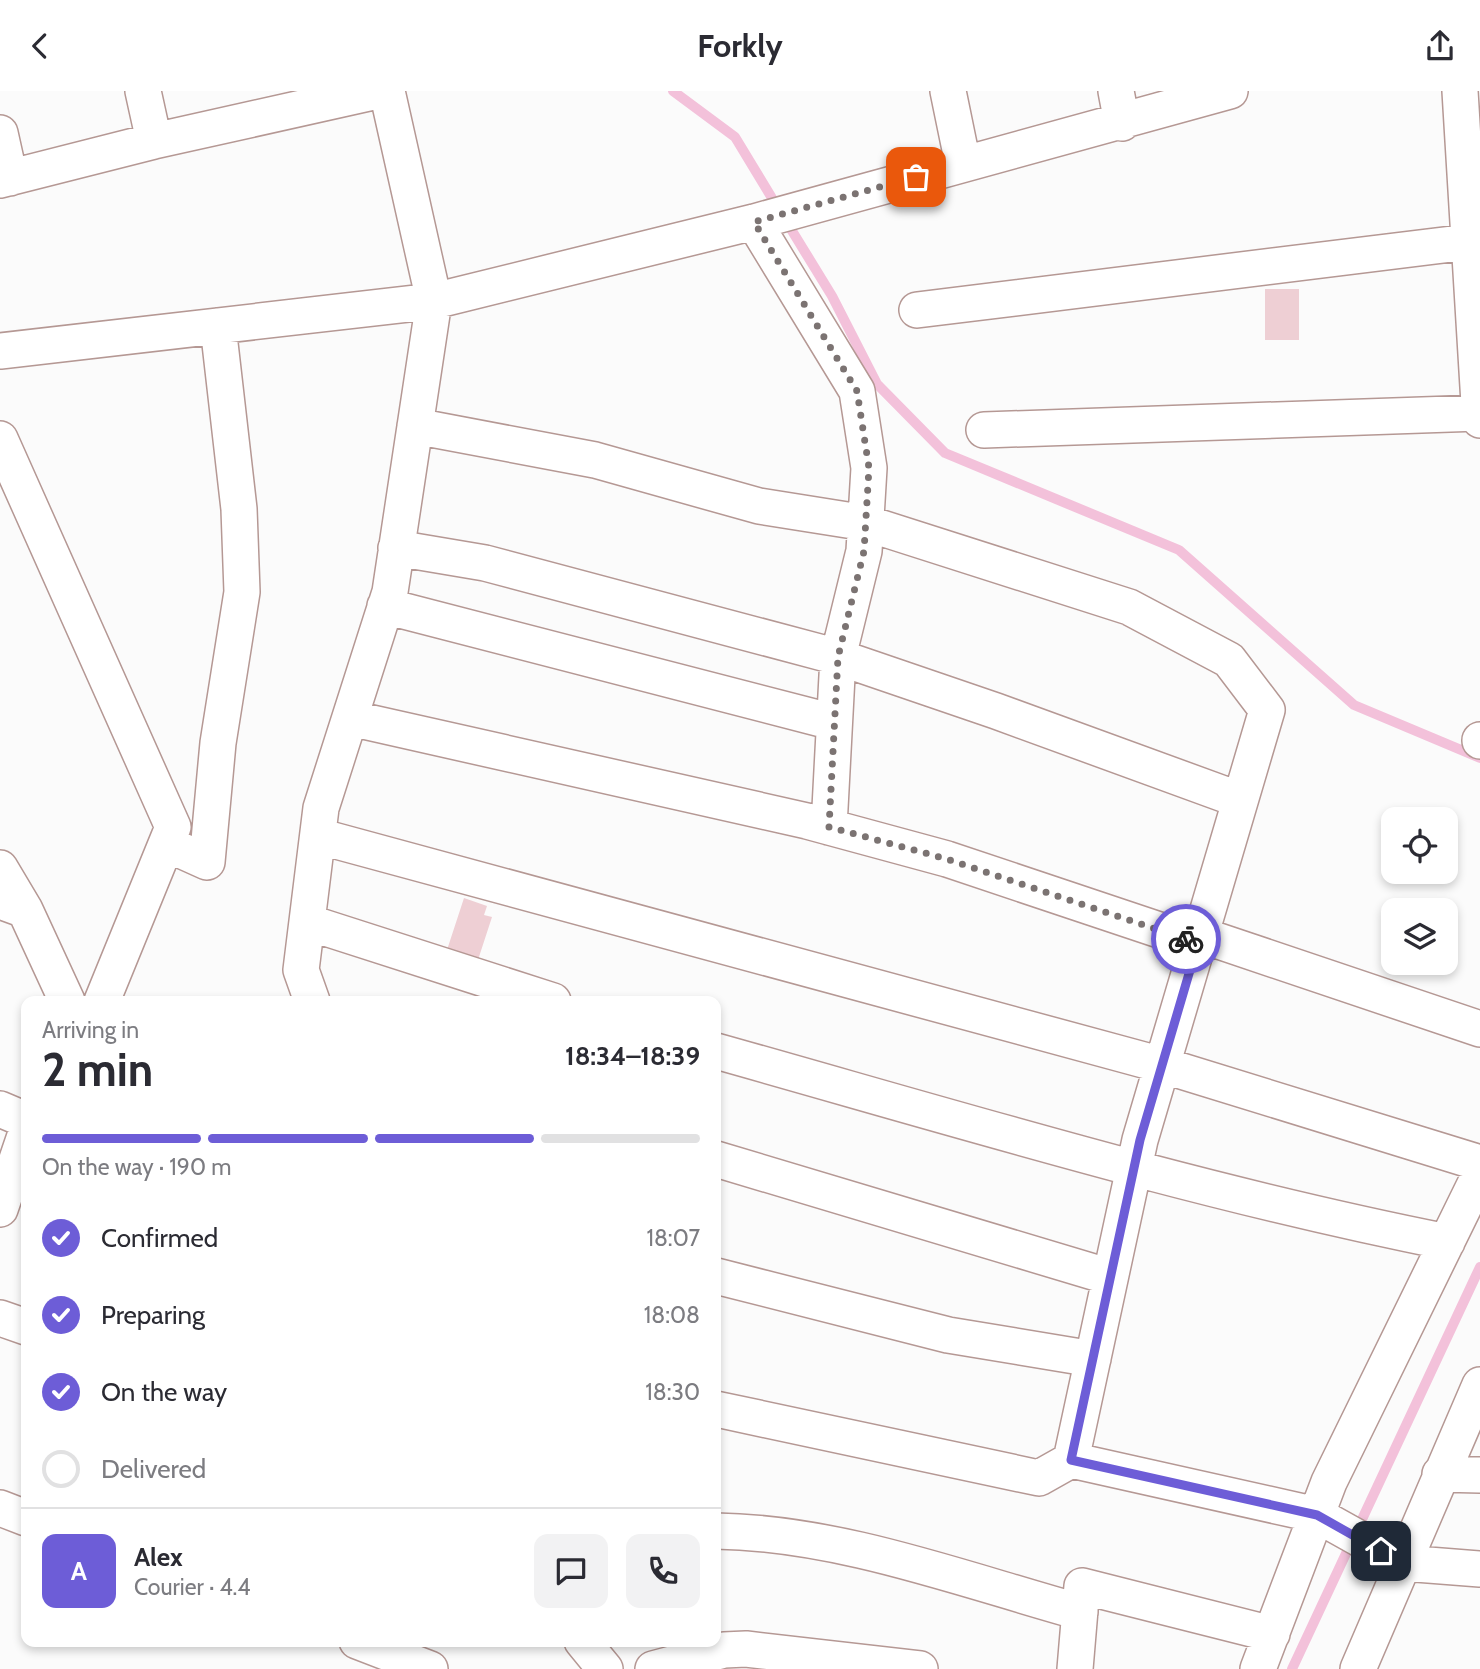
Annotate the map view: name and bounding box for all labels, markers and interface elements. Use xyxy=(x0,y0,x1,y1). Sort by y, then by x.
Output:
text: Forkly xyxy=(697,26,783,65)
icon: back xyxy=(21,27,59,65)
icon: share xyxy=(1421,27,1459,65)
pin xyxy=(886,147,946,207)
icon: bag xyxy=(897,158,935,196)
map controls xyxy=(1381,807,1458,975)
button: locate xyxy=(1381,807,1458,884)
button: layers xyxy=(1381,898,1458,975)
courier xyxy=(1151,904,1221,974)
icon: bike xyxy=(1167,920,1205,958)
text: Arriving in xyxy=(42,1016,139,1044)
text: 18:34–18:39 xyxy=(565,1040,700,1072)
text: 2 min xyxy=(42,1042,153,1098)
text: On the way · 190 m xyxy=(42,1153,231,1181)
icon: check xyxy=(42,1219,80,1257)
text: Confirmed xyxy=(101,1222,218,1254)
text: 18:07 xyxy=(646,1224,700,1252)
icon: check xyxy=(42,1296,80,1334)
text: Preparing xyxy=(101,1299,205,1331)
text: 18:08 xyxy=(644,1301,700,1329)
icon: check xyxy=(42,1373,80,1411)
text: On the way xyxy=(101,1376,227,1408)
text: 18:30 xyxy=(645,1378,700,1406)
text: Delivered xyxy=(101,1453,206,1485)
pin xyxy=(1351,1521,1411,1581)
icon: home xyxy=(1362,1532,1400,1570)
button: chat xyxy=(534,1534,608,1608)
button: phone xyxy=(626,1534,700,1608)
text: Alex xyxy=(134,1541,183,1573)
text: A xyxy=(71,1555,87,1587)
text: Courier · 4.4 xyxy=(134,1573,251,1601)

